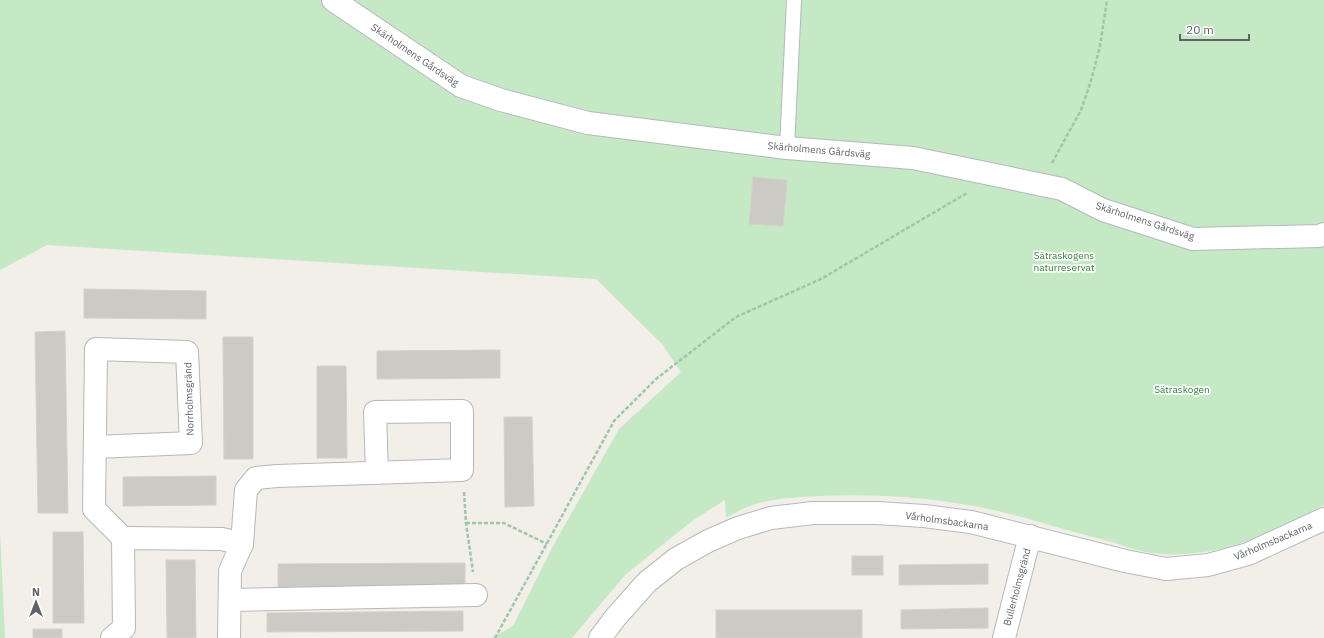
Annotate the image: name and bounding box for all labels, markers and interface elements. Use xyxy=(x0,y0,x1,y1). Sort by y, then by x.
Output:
scale bar xyxy=(1180,16,1249,42)
street label: Skärholmens Gårdsväg xyxy=(369,21,462,90)
text: 20 m xyxy=(1186,22,1214,37)
street label: Skärholmens Gårdsväg xyxy=(767,139,872,161)
street label: Skärholmens Gårdsväg xyxy=(1094,199,1197,243)
park label: Sätraskogens naturreservat xyxy=(1034,249,1095,274)
street label: Norrholmsgränd xyxy=(181,362,197,436)
park label: Sätraskogen xyxy=(1154,383,1210,396)
street label: Vårholmsbackarna xyxy=(905,509,990,533)
street label: Vårholmsbackarna xyxy=(1232,518,1315,563)
street label: Bullerholmsgränd xyxy=(1000,547,1034,627)
north arrow xyxy=(16,582,56,622)
text: N xyxy=(32,585,40,599)

